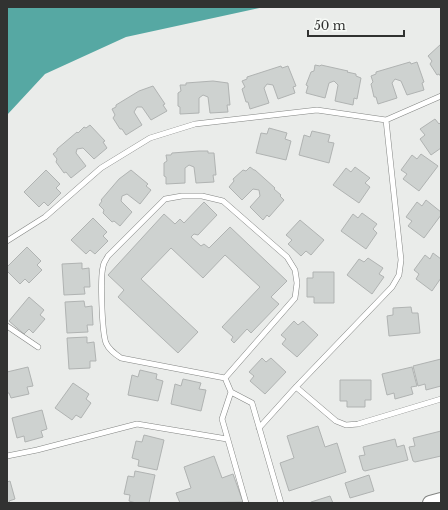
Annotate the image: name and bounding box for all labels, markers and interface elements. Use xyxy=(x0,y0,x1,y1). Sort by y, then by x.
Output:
scale bar xyxy=(308,12,404,38)
text: 50 m xyxy=(314,18,346,33)

